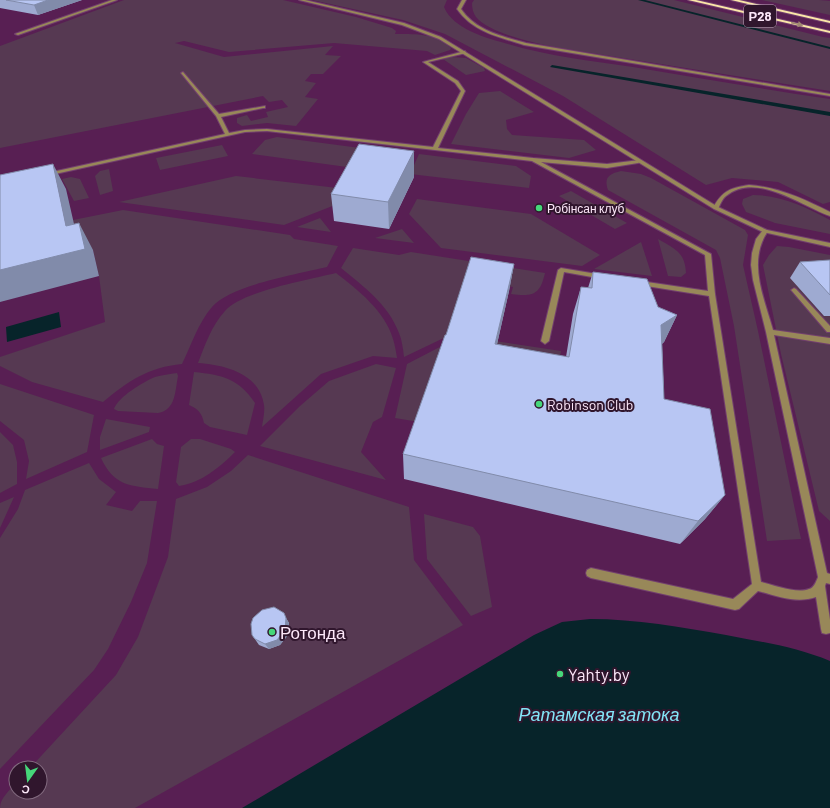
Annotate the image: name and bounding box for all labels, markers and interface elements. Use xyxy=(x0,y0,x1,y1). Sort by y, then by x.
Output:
road number: Р28 xyxy=(744,5,776,27)
one-way arrow xyxy=(791,21,803,27)
place label: Робінсан клуб xyxy=(547,201,625,216)
marker: Робінсан клуб xyxy=(534,203,544,213)
place label: Robinson Club xyxy=(547,396,634,413)
marker: Robinson Club xyxy=(534,399,544,409)
place label: Ротонда xyxy=(280,622,346,642)
marker: Ротонда xyxy=(267,627,277,637)
place label: Yahty.by xyxy=(568,664,630,684)
marker: Yahty.by xyxy=(555,669,565,679)
water label: Ратамская затока xyxy=(518,703,680,725)
north arrow xyxy=(8,760,48,800)
text: С xyxy=(20,783,31,797)

